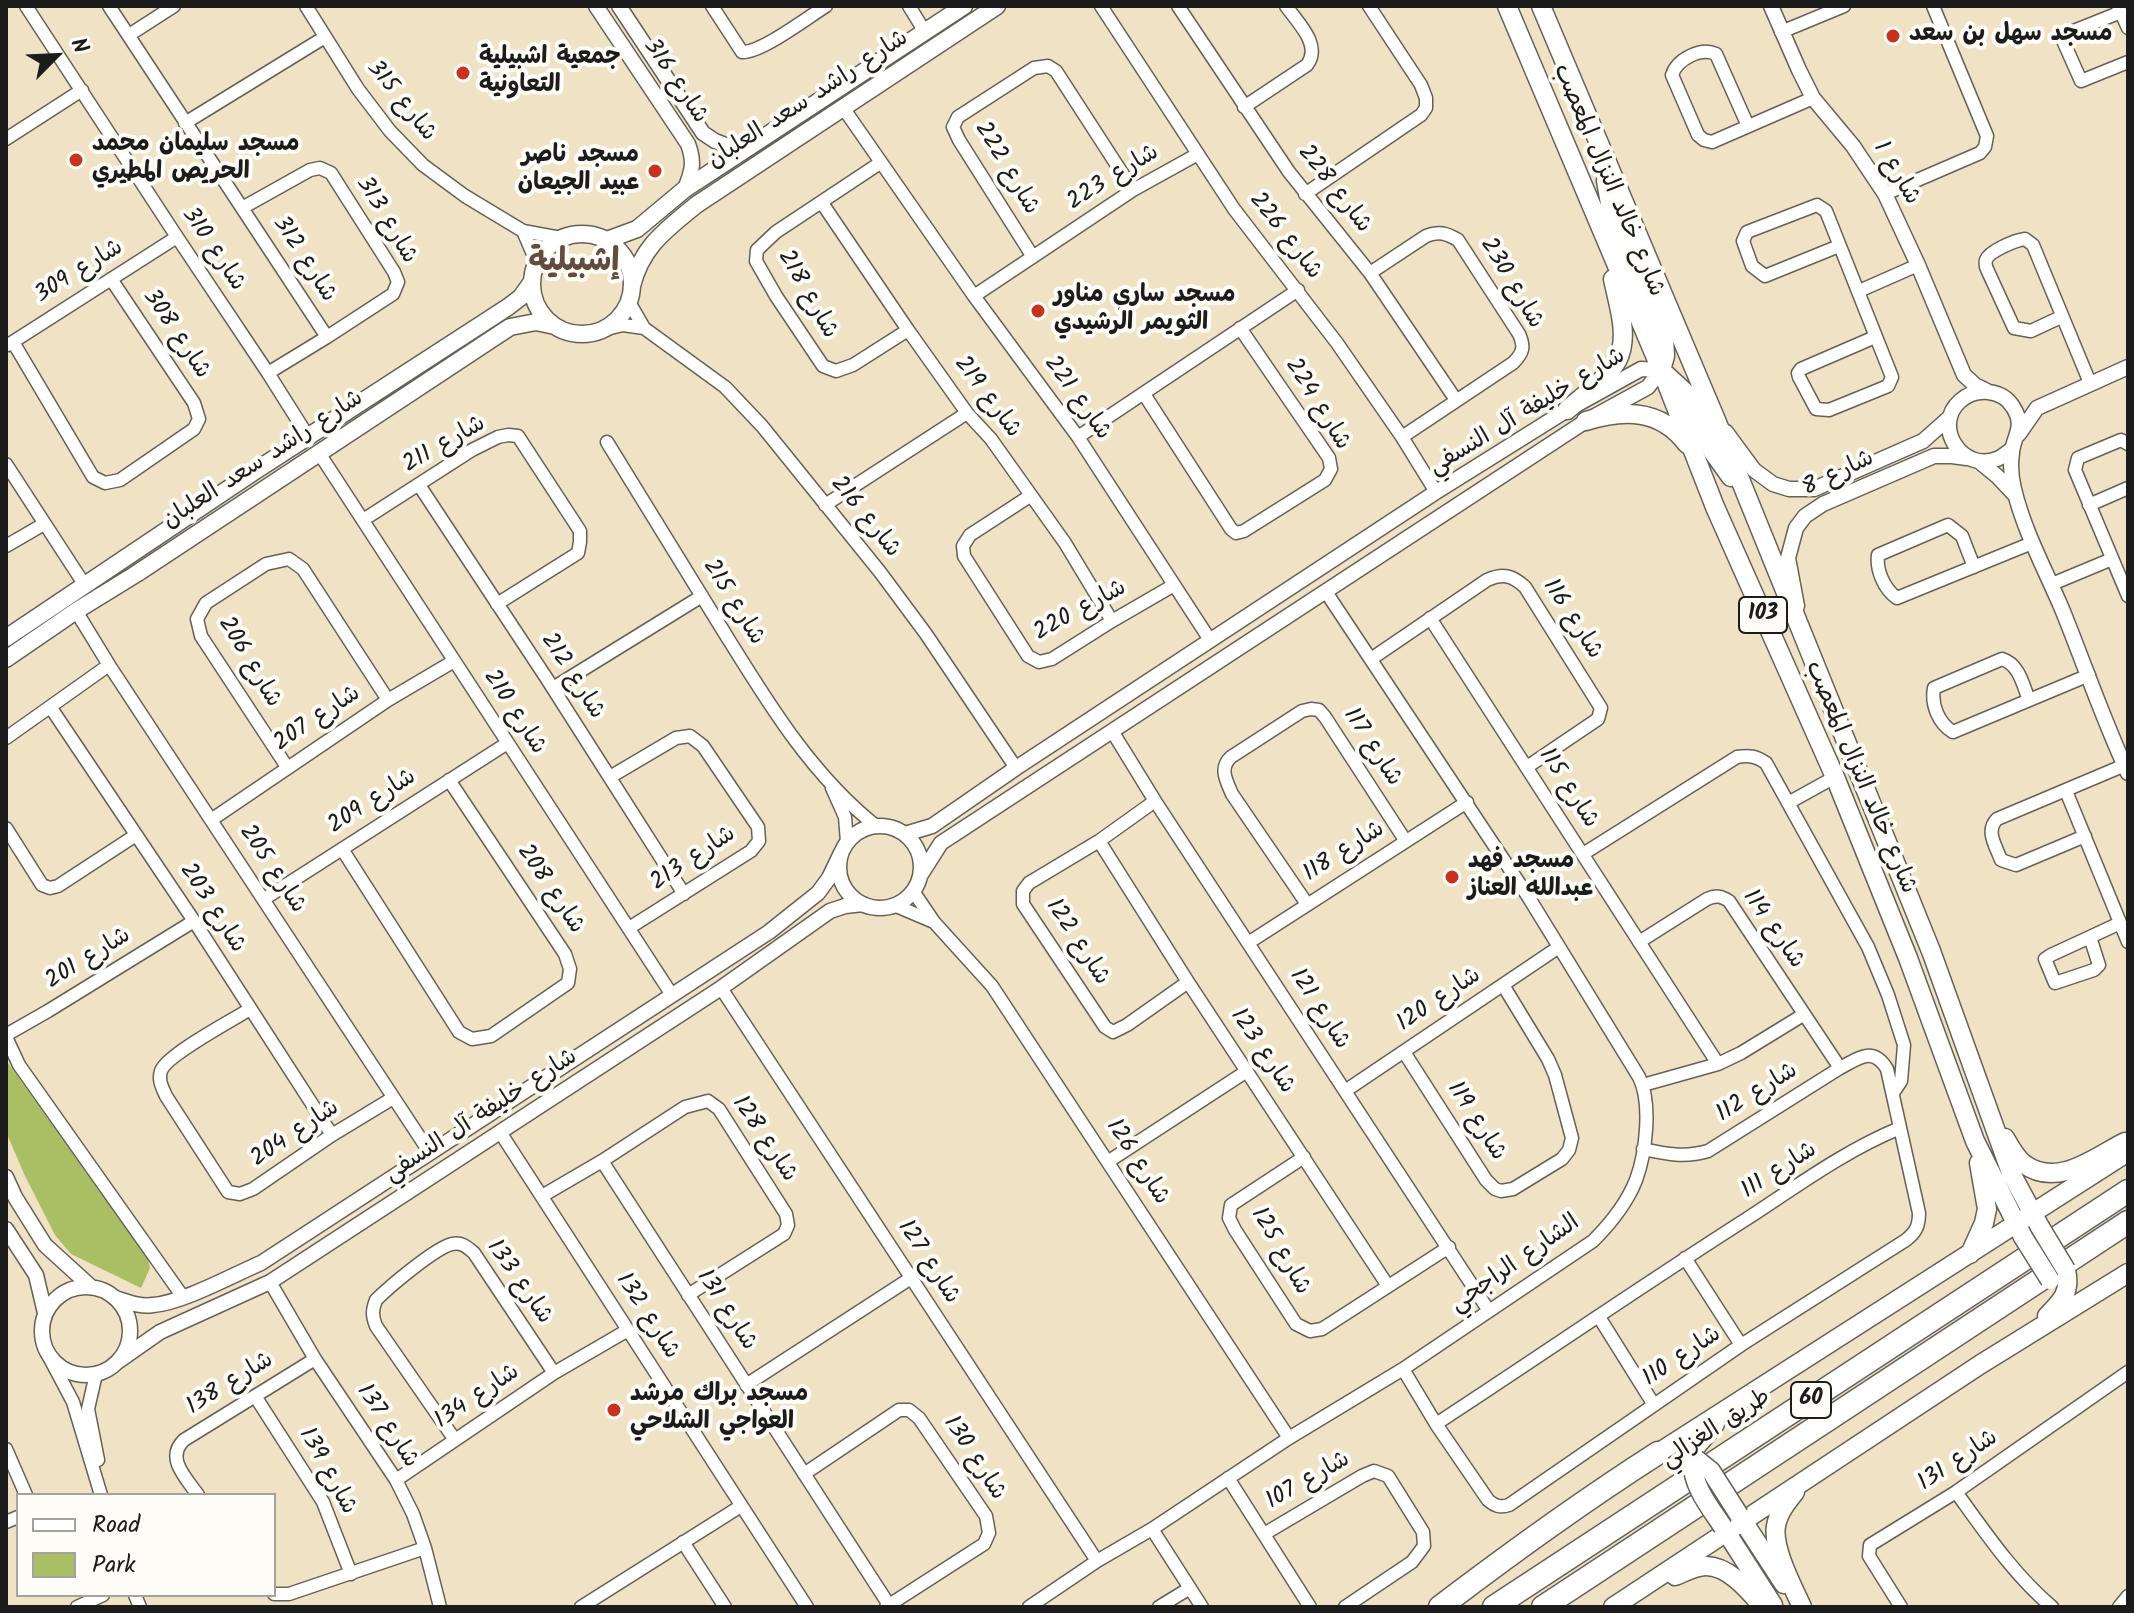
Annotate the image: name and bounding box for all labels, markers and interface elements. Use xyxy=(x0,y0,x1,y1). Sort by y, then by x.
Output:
north arrow xyxy=(16,16,96,96)
place label: مسجد سهل بن سعد xyxy=(1909,22,2112,50)
street label: شارع راشد سعد العلبان xyxy=(703,25,915,177)
marker: مسجد سهل بن سعد xyxy=(1884,27,1902,45)
text: N xyxy=(60,33,97,59)
street label: شارع 316 xyxy=(635,34,713,130)
place label: جمعية اشبيلية التعاونية xyxy=(479,45,621,101)
street label: شارع 315 xyxy=(359,56,441,148)
street label: شارع خالد النزال المعصب xyxy=(1545,60,1669,302)
marker: جمعية اشبيلية التعاونية xyxy=(454,64,472,82)
street label: شارع 222 xyxy=(966,117,1044,221)
place label: مسجد سليمان محمد الحريص المطيري xyxy=(92,132,300,188)
street label: شارع 1 xyxy=(1865,137,1925,211)
street label: شارع 223 xyxy=(1063,139,1165,219)
street label: شارع 228 xyxy=(1290,140,1376,240)
place label: مسجد ناصر عبيد الجيعان xyxy=(518,143,639,199)
marker: مسجد سليمان محمد الحريص المطيري xyxy=(67,151,85,169)
marker: مسجد ناصر عبيد الجيعان xyxy=(646,162,664,180)
street label: شارع 313 xyxy=(348,172,422,270)
street label: شارع 226 xyxy=(1241,188,1327,286)
street label: شارع 310 xyxy=(174,203,250,297)
street label: شارع 312 xyxy=(265,212,341,308)
street label: شارع 230 xyxy=(1472,233,1548,335)
street label: شارع 309 xyxy=(30,235,130,311)
district label: إشبيلية xyxy=(528,246,620,284)
street label: شارع 218 xyxy=(769,246,843,344)
place label: مسجد ساري مناور الثويمر الرشيدي xyxy=(1054,283,1236,339)
street label: شارع 308 xyxy=(135,285,215,385)
marker: مسجد ساري مناور الثويمر الرشيدي xyxy=(1029,302,1047,320)
street label: شارع خليفة آل النسفي xyxy=(1425,343,1631,483)
street label: شارع 219 xyxy=(946,351,1026,445)
street label: شارع 221 xyxy=(1036,351,1116,447)
street label: شارع 224 xyxy=(1277,354,1355,456)
street label: شارع راشد سعد العلبان xyxy=(158,385,370,537)
street label: شارع 211 xyxy=(399,411,491,481)
street label: شارع 8 xyxy=(1799,445,1879,505)
street label: شارع 216 xyxy=(822,471,906,565)
street label: شارع 215 xyxy=(694,555,770,651)
street label: شارع 116 xyxy=(1534,574,1608,666)
street label: شارع 220 xyxy=(1030,575,1132,649)
road number: 103 xyxy=(1739,597,1787,633)
street label: شارع 206 xyxy=(210,612,286,714)
street label: شارع 212 xyxy=(533,628,609,726)
street label: شارع خالد النزال المعصب xyxy=(1797,657,1921,899)
street label: شارع 210 xyxy=(475,665,551,761)
street label: شارع 207 xyxy=(269,681,367,759)
street label: شارع 117 xyxy=(1335,703,1407,793)
street label: شارع 115 xyxy=(1531,744,1603,834)
street label: شارع 209 xyxy=(324,764,422,842)
street label: شارع 118 xyxy=(1299,816,1391,890)
street label: شارع 205 xyxy=(231,820,311,920)
street label: شارع 213 xyxy=(646,821,742,899)
street label: شارع 208 xyxy=(509,840,589,940)
place label: مسجد فهد عبدالله العناز xyxy=(1468,849,1593,905)
street label: شارع 203 xyxy=(171,859,251,959)
marker: مسجد فهد عبدالله العناز xyxy=(1443,868,1461,886)
street label: 114 شارع xyxy=(1734,885,1810,975)
street label: شارع 122 xyxy=(1038,894,1114,992)
street label: شارع 201 xyxy=(41,923,137,997)
street label: شارع 120 xyxy=(1393,962,1487,1040)
street label: شارع 121 xyxy=(1281,964,1355,1056)
street label: شارع 123 xyxy=(1222,1004,1300,1100)
street label: شارع خليفة آل النسفي xyxy=(380,1044,584,1190)
street label: شارع 112 xyxy=(1712,1058,1804,1130)
street label: شارع 119 xyxy=(1439,1077,1511,1167)
street label: شارع 128 xyxy=(724,1092,802,1188)
street label: شارع 204 xyxy=(246,1095,346,1175)
street label: شارع 126 xyxy=(1098,1115,1174,1211)
street label: شارع 111 xyxy=(1737,1137,1823,1207)
street label: شارع 125 xyxy=(1243,1203,1315,1301)
street label: الشارع الراجحي xyxy=(1446,1210,1586,1320)
street label: شارع 127 xyxy=(889,1216,965,1310)
street label: شارع 133 xyxy=(479,1235,557,1331)
street label: شارع 131 xyxy=(688,1265,762,1357)
street label: شارع 132 xyxy=(608,1269,684,1365)
street label: شارع 110 xyxy=(1638,1321,1728,1395)
street label: شارع 138 xyxy=(182,1347,280,1423)
street label: شارع 134 xyxy=(430,1359,526,1437)
street label: شارع 137 xyxy=(348,1380,424,1474)
place label: مسجد براك مرشد العواجي الشلاحي xyxy=(630,1382,808,1438)
road number: 60 xyxy=(1791,1382,1831,1418)
street label: طريق الغزالي xyxy=(1657,1384,1777,1476)
marker: مسجد براك مرشد العواجي الشلاحي xyxy=(605,1401,623,1419)
street label: شارع 130 xyxy=(935,1411,1011,1507)
street label: شارع 139 xyxy=(290,1424,362,1520)
street label: شارع 131 xyxy=(1914,1425,2004,1499)
street label: شارع 107 xyxy=(1262,1446,1356,1518)
legend xyxy=(16,1493,276,1597)
text: Road xyxy=(92,1506,140,1545)
text: Park xyxy=(92,1546,136,1585)

